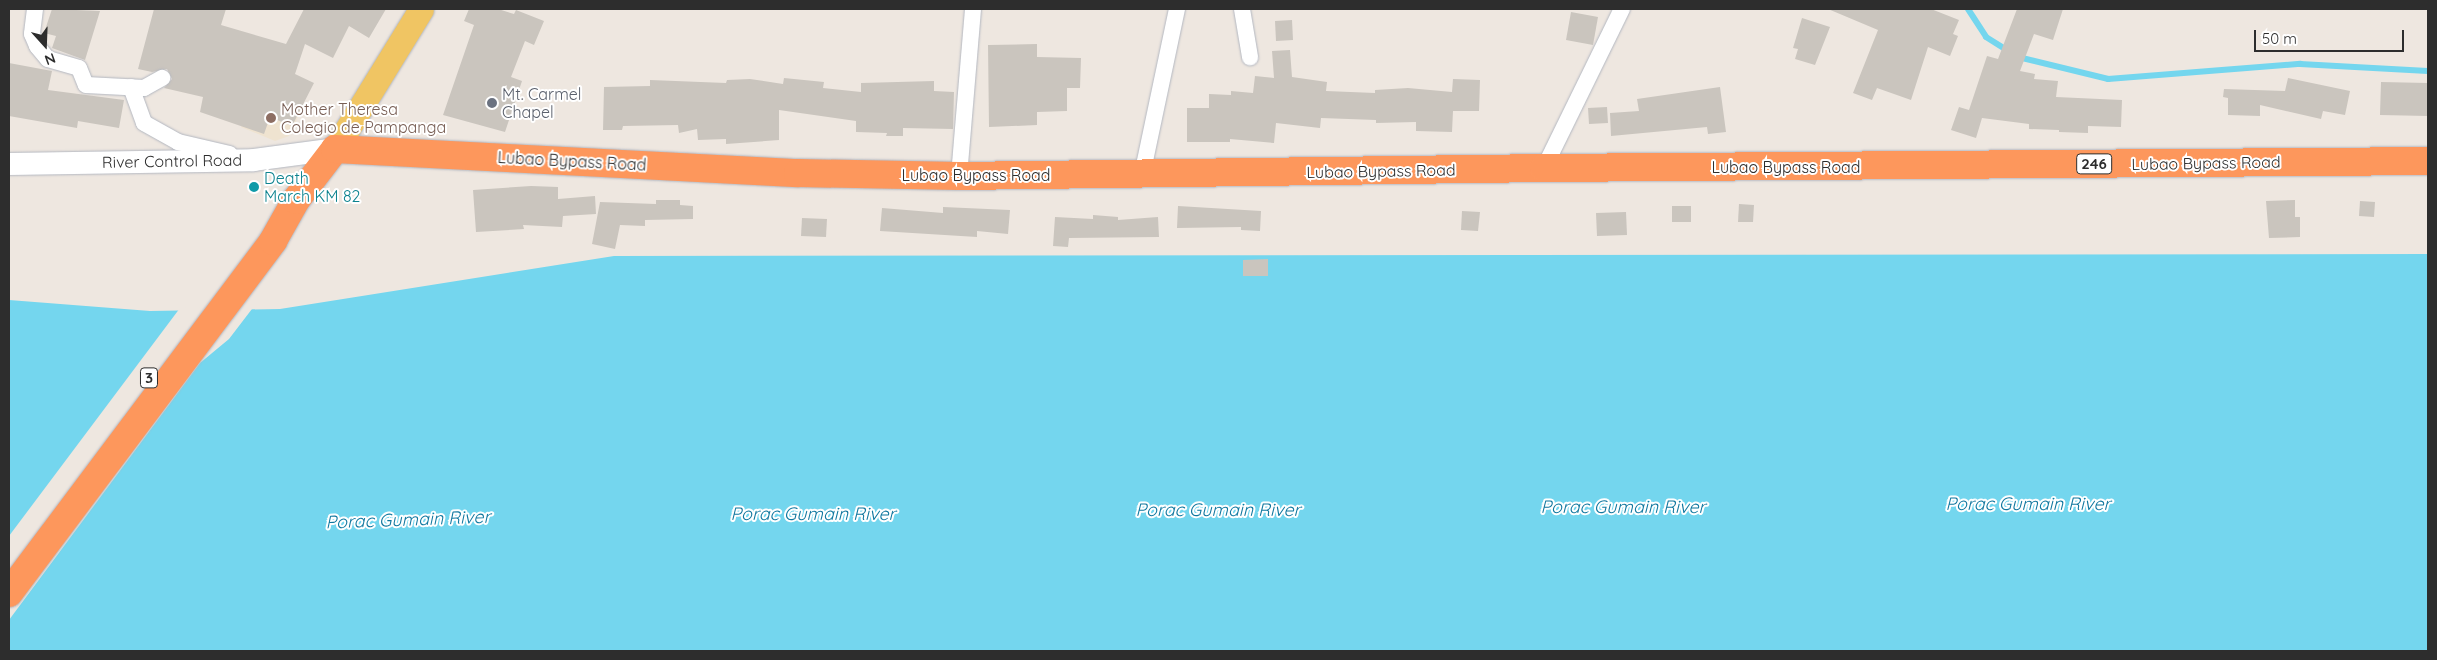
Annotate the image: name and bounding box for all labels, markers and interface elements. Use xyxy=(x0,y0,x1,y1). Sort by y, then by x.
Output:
north arrow xyxy=(20,20,70,70)
scale bar xyxy=(2257,20,2407,52)
text: 50 m xyxy=(2262,29,2297,48)
text: N xyxy=(42,49,58,69)
place label: Mt. Carmel Chapel xyxy=(502,84,582,122)
marker: Mt. Carmel Chapel xyxy=(486,97,498,109)
place label: Mother Theresa Colegio de Pampanga xyxy=(281,99,446,137)
marker: Mother Theresa Colegio de Pampanga xyxy=(265,112,277,124)
street label: Lubao Bypass Road xyxy=(497,148,647,174)
street label: River Control Road xyxy=(102,150,242,172)
road number: 246 xyxy=(2075,152,2113,176)
street label: Lubao Bypass Road xyxy=(2131,152,2281,174)
street label: Lubao Bypass Road xyxy=(1711,157,1861,177)
street label: Lubao Bypass Road xyxy=(1306,160,1456,182)
street label: Lubao Bypass Road xyxy=(901,165,1051,185)
place label: Death March KM 82 xyxy=(264,168,360,206)
marker: Death March KM 82 xyxy=(248,181,260,193)
road number: 3 xyxy=(139,366,159,390)
water label: Porac Gumain River xyxy=(1946,493,2110,515)
water label: Porac Gumain River xyxy=(1541,496,1705,518)
water label: Porac Gumain River xyxy=(1136,499,1300,521)
water label: Porac Gumain River xyxy=(731,503,895,525)
water label: Porac Gumain River xyxy=(325,506,491,534)

